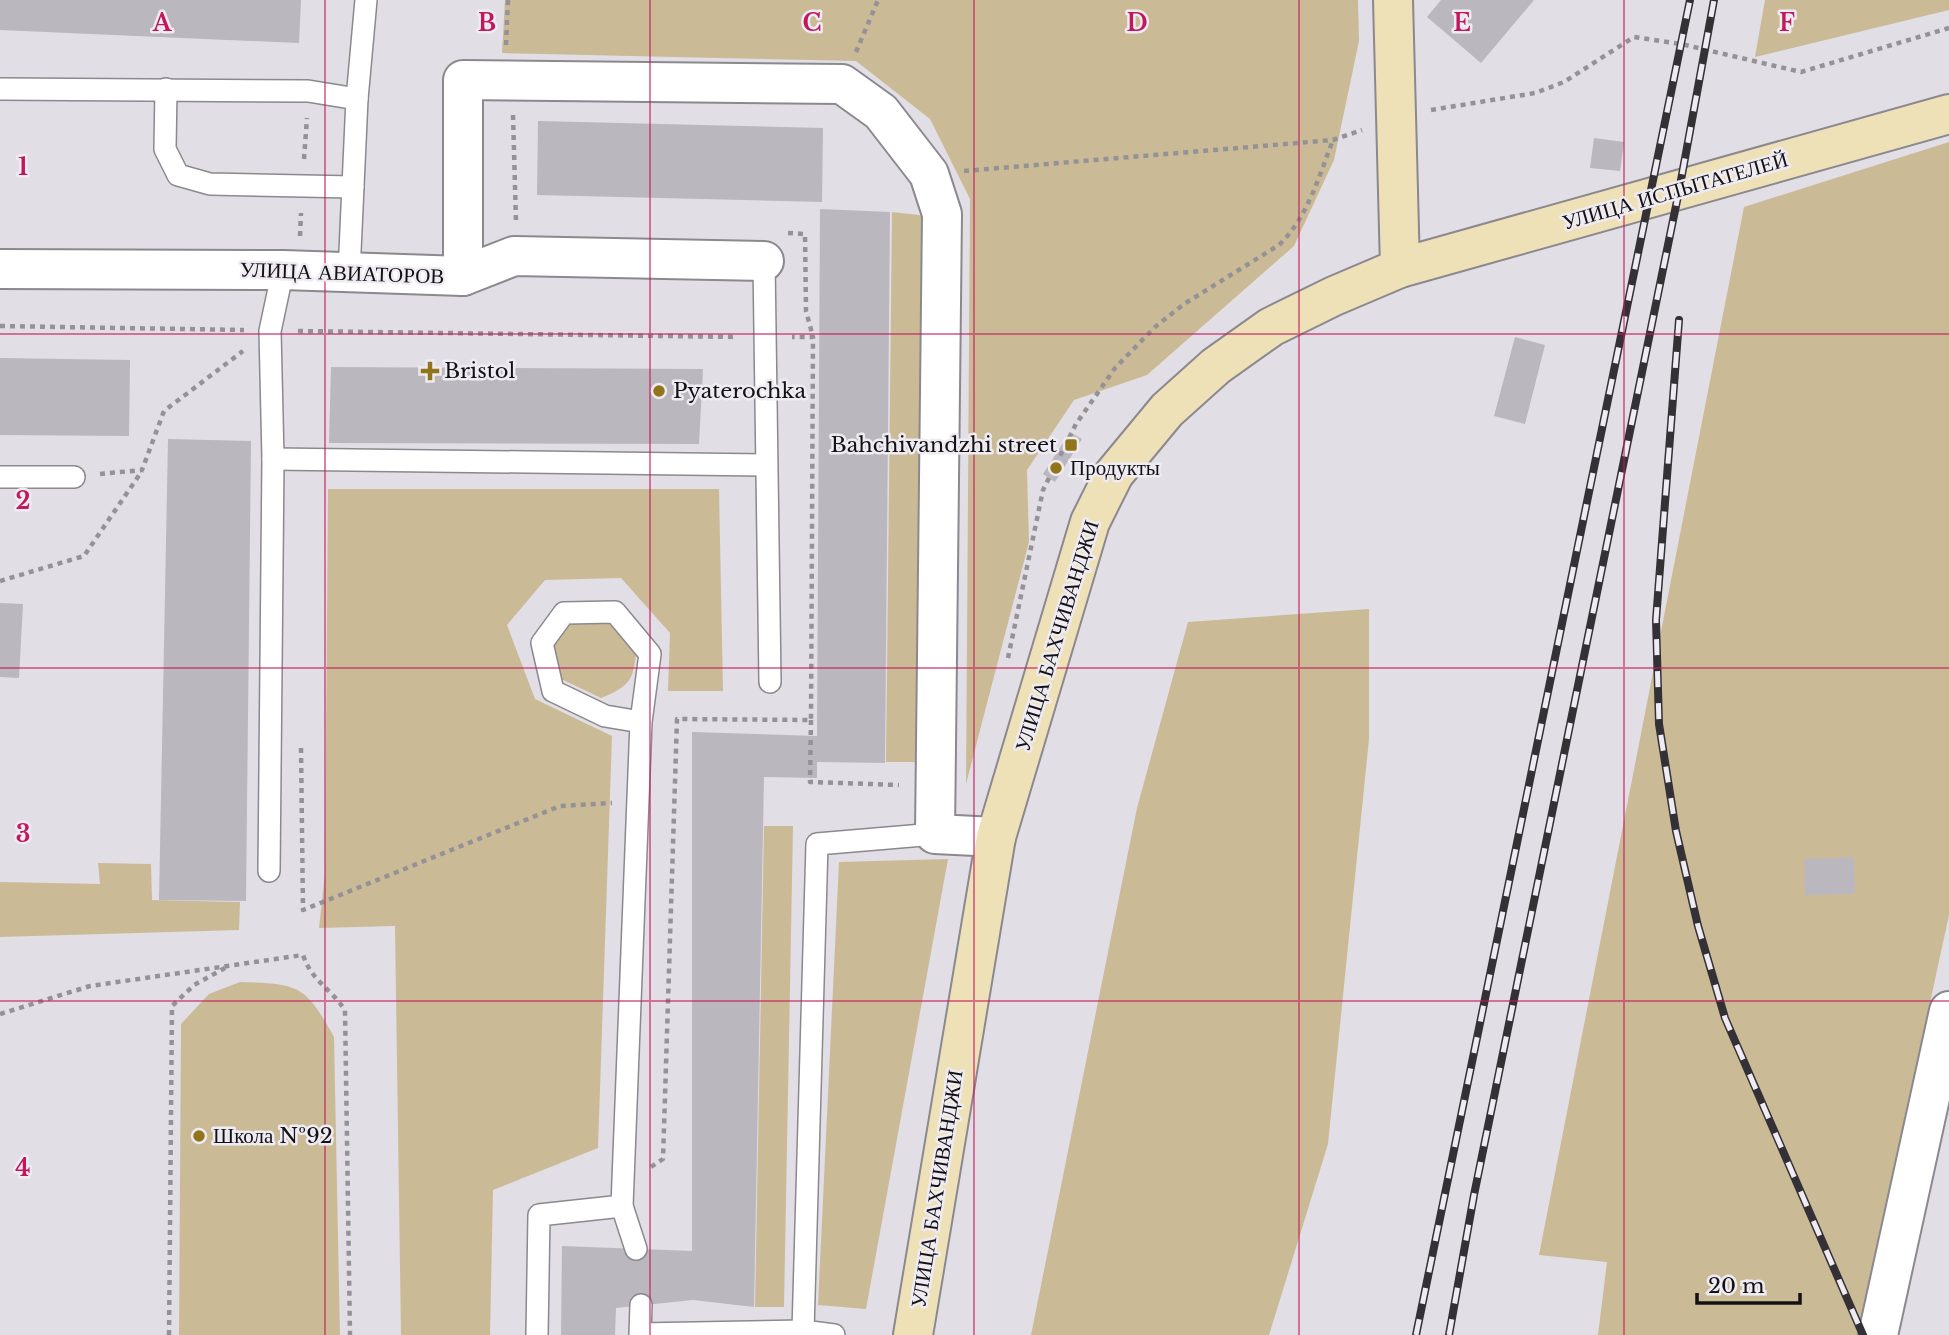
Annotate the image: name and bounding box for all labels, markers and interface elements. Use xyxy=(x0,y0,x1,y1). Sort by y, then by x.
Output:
text: A xyxy=(152,9,173,37)
text: B xyxy=(478,9,496,37)
text: C xyxy=(803,9,821,37)
text: D xyxy=(1126,9,1148,37)
text: E xyxy=(1453,9,1471,37)
text: F xyxy=(1779,9,1795,37)
street label: УЛИЦА ИСПЫТАТЕЛЕЙ xyxy=(1559,146,1791,236)
text: 1 xyxy=(18,153,28,181)
street label: УЛИЦА АВИАТОРОВ xyxy=(239,256,445,290)
place label: Bristol xyxy=(444,358,515,384)
marker: Bristol xyxy=(422,363,438,379)
place label: Pyaterochka xyxy=(673,378,806,404)
marker: Pyaterochka xyxy=(651,383,667,399)
place label: Bahchivandzhi street xyxy=(831,432,1057,458)
marker: Bahchivandzhi street xyxy=(1063,437,1079,453)
place label: Продукты xyxy=(1070,455,1160,481)
marker: Продукты xyxy=(1048,460,1064,476)
text: 2 xyxy=(16,487,30,515)
street label: УЛИЦА БАХЧИВАНДЖИ xyxy=(1009,517,1105,755)
text: 3 xyxy=(16,820,30,848)
street label: УЛИЦА БАХЧИВАНДЖИ xyxy=(905,1068,969,1310)
place label: Школа №92 xyxy=(213,1123,333,1149)
marker: Школа №92 xyxy=(191,1128,207,1144)
text: 4 xyxy=(15,1154,31,1182)
scale bar xyxy=(1697,1262,1800,1306)
text: 20 m xyxy=(1708,1273,1765,1299)

